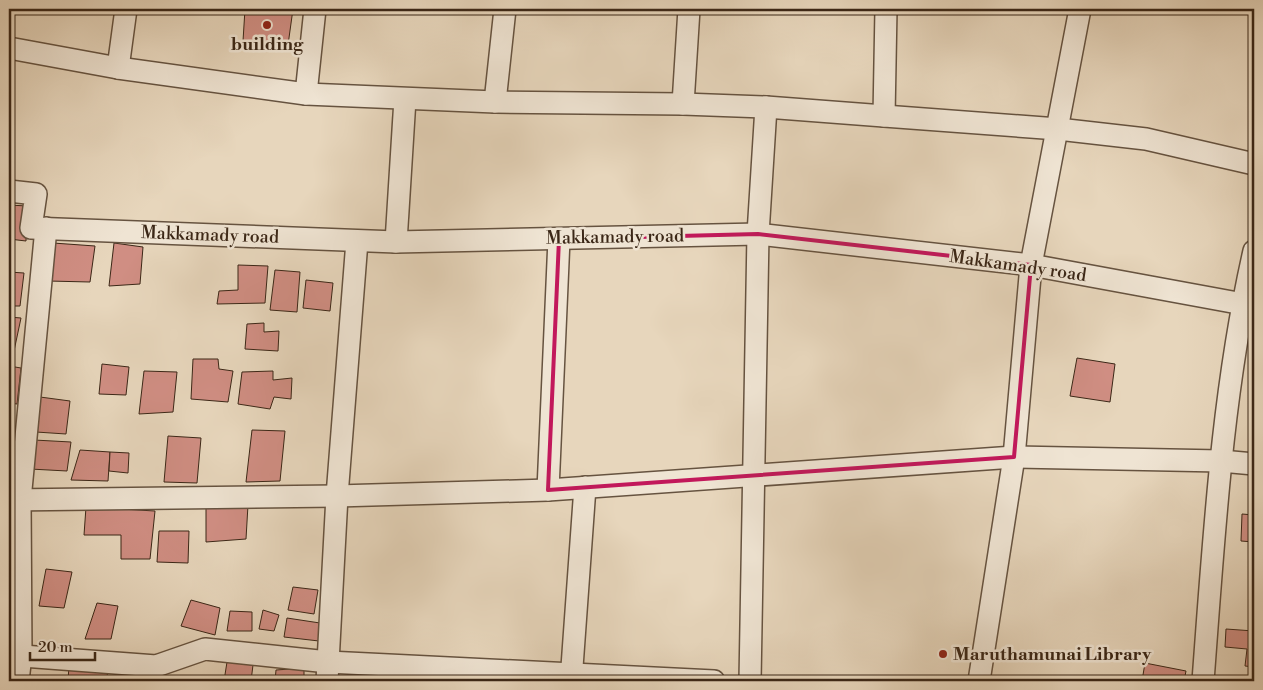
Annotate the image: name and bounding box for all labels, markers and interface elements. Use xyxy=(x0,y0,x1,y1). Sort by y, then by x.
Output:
marker: building xyxy=(261,19,273,31)
place label: building xyxy=(231,33,304,56)
street label: Makkamady road xyxy=(141,221,280,249)
street label: Makkamady road xyxy=(546,224,685,250)
street label: Makkamady road xyxy=(948,245,1089,287)
scale bar xyxy=(30,630,95,662)
text: 20 m xyxy=(38,638,73,657)
place label: Maruthamunai Library xyxy=(953,643,1152,666)
marker: Maruthamunai Library xyxy=(937,648,949,660)

